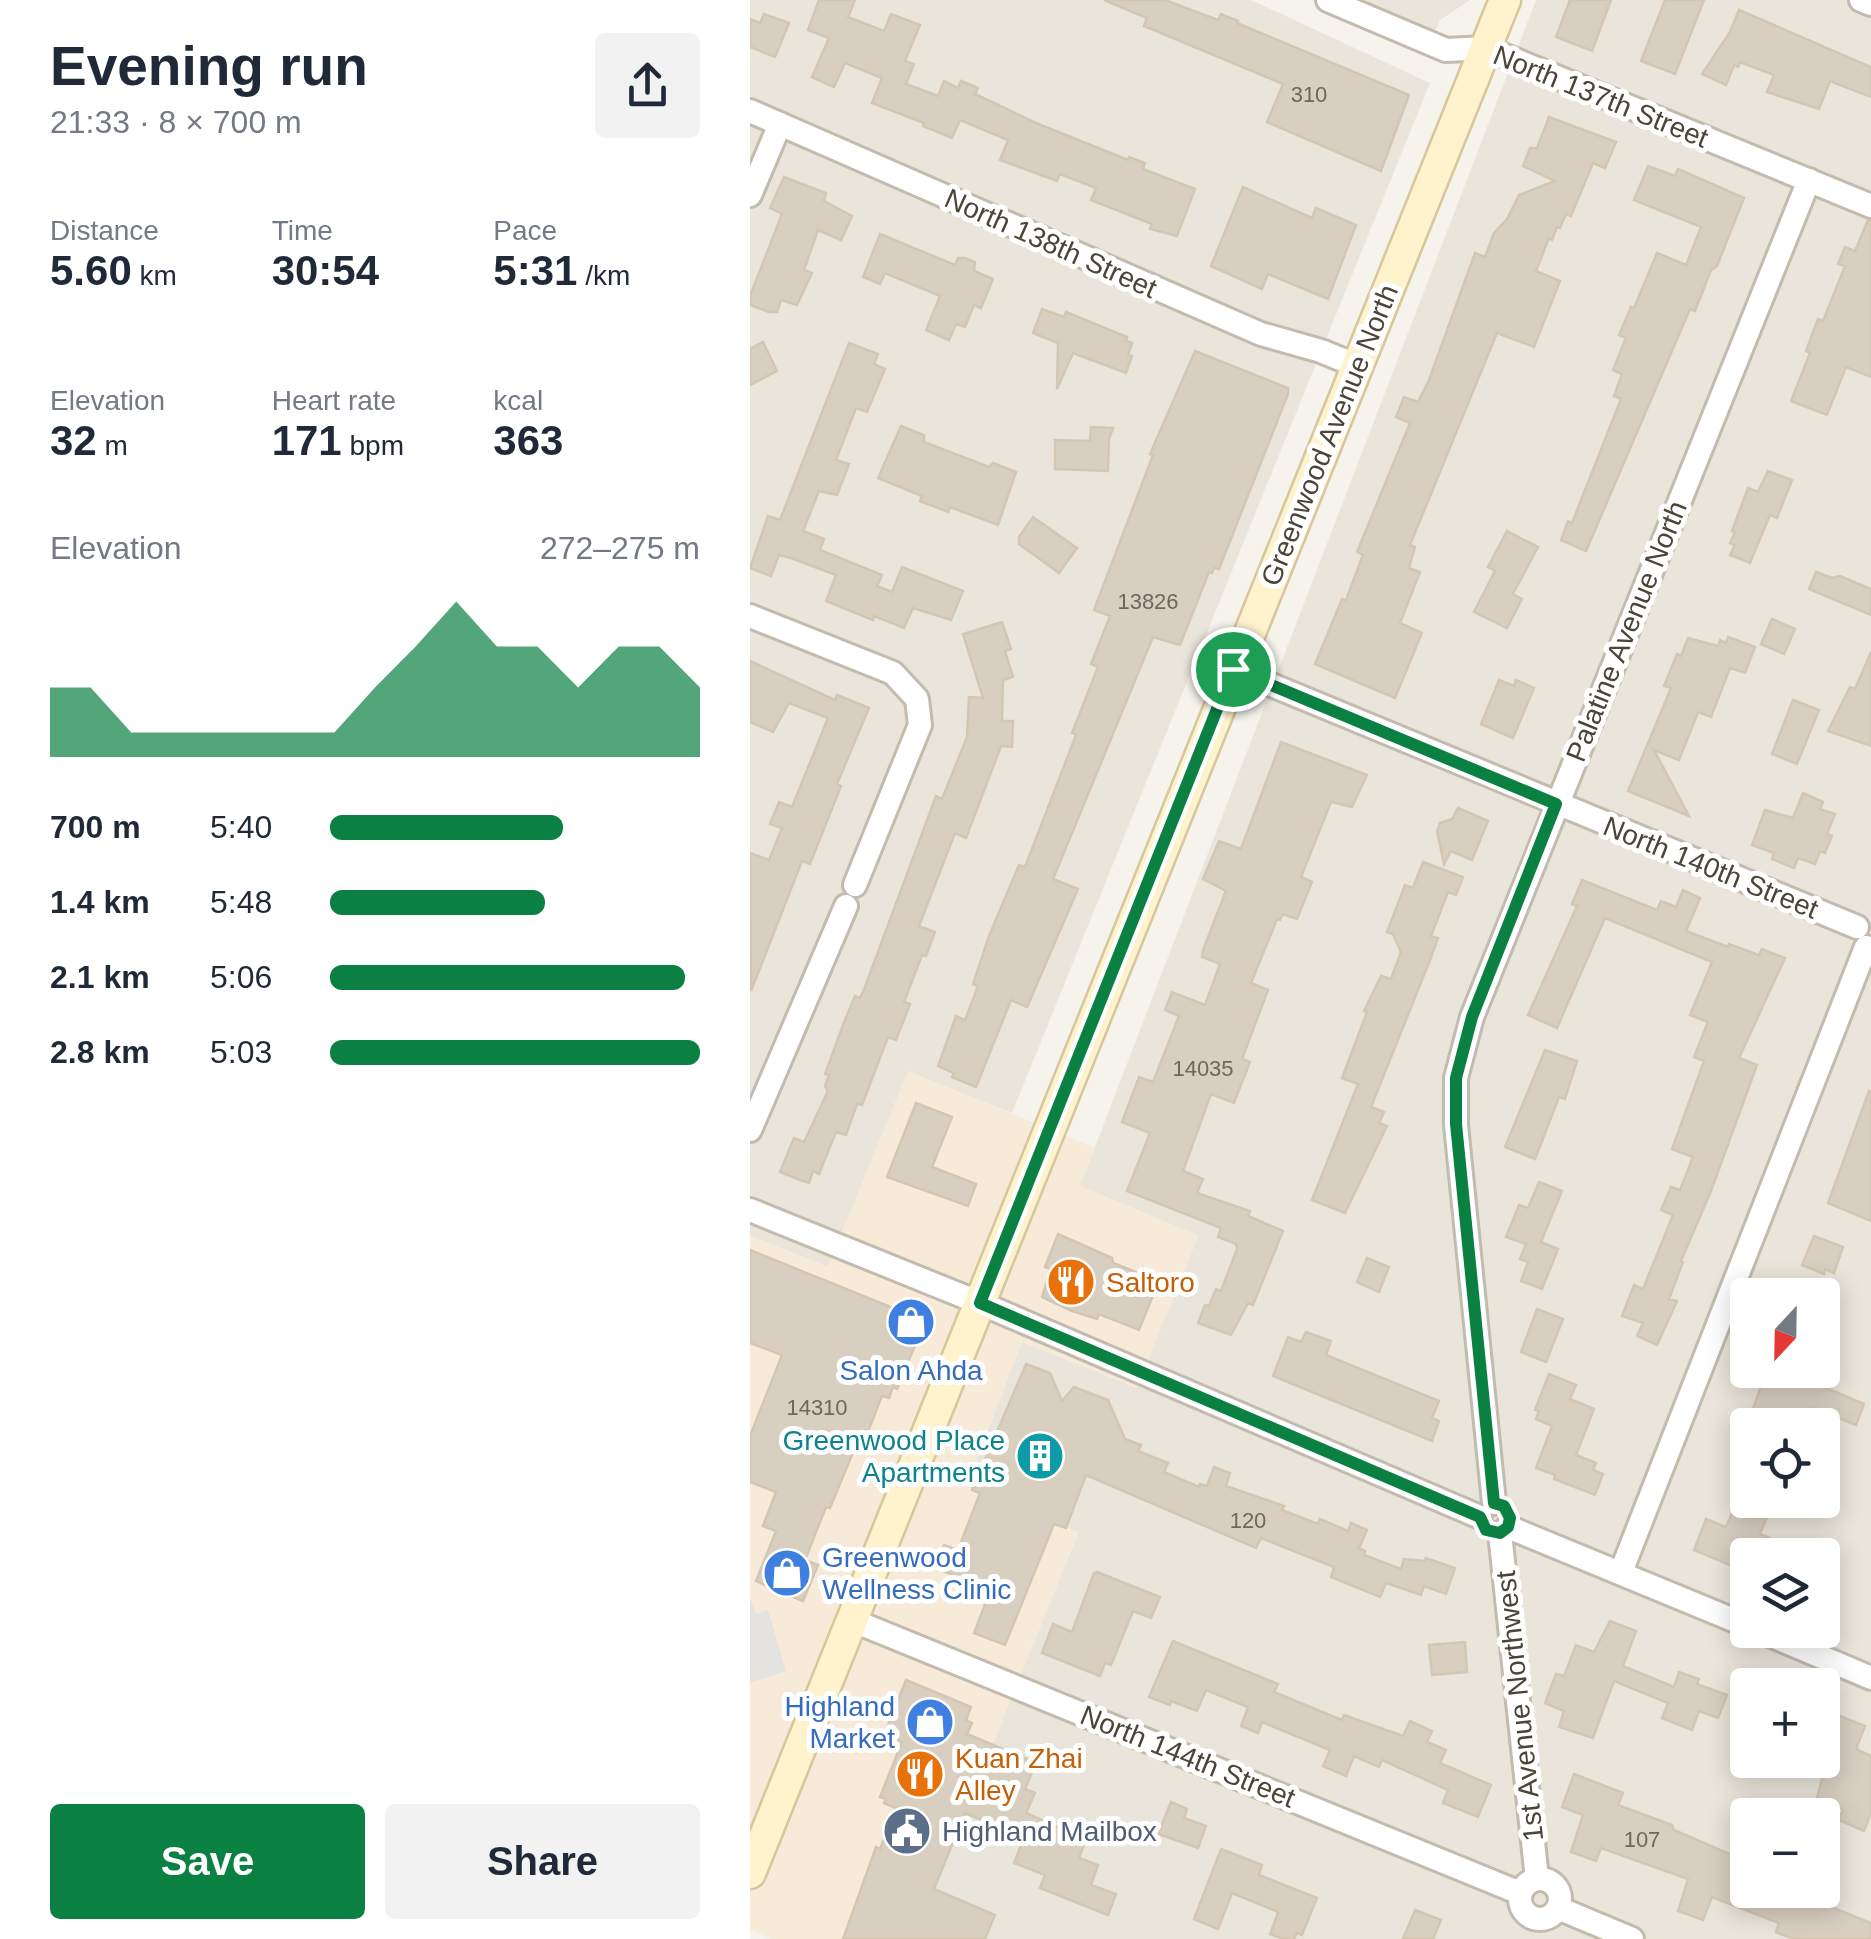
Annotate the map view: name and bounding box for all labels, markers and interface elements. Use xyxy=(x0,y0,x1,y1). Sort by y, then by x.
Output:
button: share xyxy=(595,33,700,138)
text: Evening run xyxy=(50,35,368,97)
street label: North 137th Street xyxy=(1489,39,1713,154)
house number: 310 xyxy=(1291,82,1327,107)
text: 21:33 · 8 × 700 m xyxy=(50,104,302,140)
street label: North 138th Street xyxy=(940,183,1162,304)
text: Distance xyxy=(50,215,159,246)
text: Time xyxy=(272,215,333,246)
text: Pace xyxy=(493,215,557,246)
text: 5.60 xyxy=(50,247,132,294)
text: 30:54 xyxy=(272,247,379,294)
text: 5:31 xyxy=(493,247,577,294)
text: km xyxy=(132,260,177,291)
text: /km xyxy=(577,260,630,291)
street label: Greenwood Avenue North xyxy=(1255,280,1404,590)
text: Elevation xyxy=(50,385,165,416)
text: Heart rate xyxy=(272,385,396,416)
text: kcal xyxy=(493,385,543,416)
text: 32 xyxy=(50,417,97,464)
text: 171 xyxy=(272,417,342,464)
text: 363 xyxy=(493,417,563,464)
text: m xyxy=(97,430,128,461)
text: bpm xyxy=(342,430,404,461)
street label: Palatine Avenue North xyxy=(1560,496,1693,766)
text: Elevation xyxy=(50,530,182,566)
text: 272–275 m xyxy=(540,530,700,566)
house number: 13826 xyxy=(1117,589,1179,614)
pin xyxy=(1191,627,1276,712)
icon: arrive xyxy=(1206,642,1261,697)
text: 700 m xyxy=(50,809,141,845)
text: 5:40 xyxy=(210,809,272,845)
street label: North 140th Street xyxy=(1599,810,1823,925)
text: 1.4 km xyxy=(50,884,150,920)
text: 5:48 xyxy=(210,884,272,920)
text: 2.1 km xyxy=(50,959,150,995)
text: 5:06 xyxy=(210,959,272,995)
text: 2.8 km xyxy=(50,1034,150,1070)
text: 5:03 xyxy=(210,1034,272,1070)
house number: 14035 xyxy=(1172,1056,1234,1081)
restaurant icon: Saltoro xyxy=(1045,1256,1097,1308)
place label: Saltoro xyxy=(1106,1267,1195,1298)
north arrow xyxy=(1730,1278,1840,1388)
map controls xyxy=(1730,1278,1840,1908)
shop icon: Salon Ahda xyxy=(885,1296,937,1348)
place label: Salon Ahda xyxy=(839,1355,983,1386)
house number: 14310 xyxy=(786,1395,848,1420)
button: locate xyxy=(1730,1408,1840,1518)
place label: Greenwood Place Apartments xyxy=(782,1425,1005,1488)
building icon: Greenwood Place Apartments xyxy=(1014,1430,1066,1482)
house number: 120 xyxy=(1230,1508,1266,1533)
button: layers xyxy=(1730,1538,1840,1648)
place label: Greenwood Wellness Clinic xyxy=(822,1542,1011,1605)
shop icon: Greenwood Wellness Clinic xyxy=(761,1547,813,1599)
street label: 1st Avenue Northwest xyxy=(1490,1569,1549,1843)
button: + xyxy=(1730,1668,1840,1778)
place label: Highland Market xyxy=(784,1691,895,1754)
shop icon: Highland Market xyxy=(904,1696,956,1748)
street label: North 144th Street xyxy=(1076,1699,1300,1814)
place label: Kuan Zhai Alley xyxy=(955,1743,1083,1806)
restaurant icon: Kuan Zhai Alley xyxy=(894,1748,946,1800)
button: − xyxy=(1730,1798,1840,1908)
button: Save xyxy=(50,1804,365,1919)
button: Share xyxy=(385,1804,700,1919)
public building icon: Highland Mailbox xyxy=(881,1805,933,1857)
place label: Highland Mailbox xyxy=(942,1816,1157,1847)
house number: 107 xyxy=(1624,1827,1660,1852)

